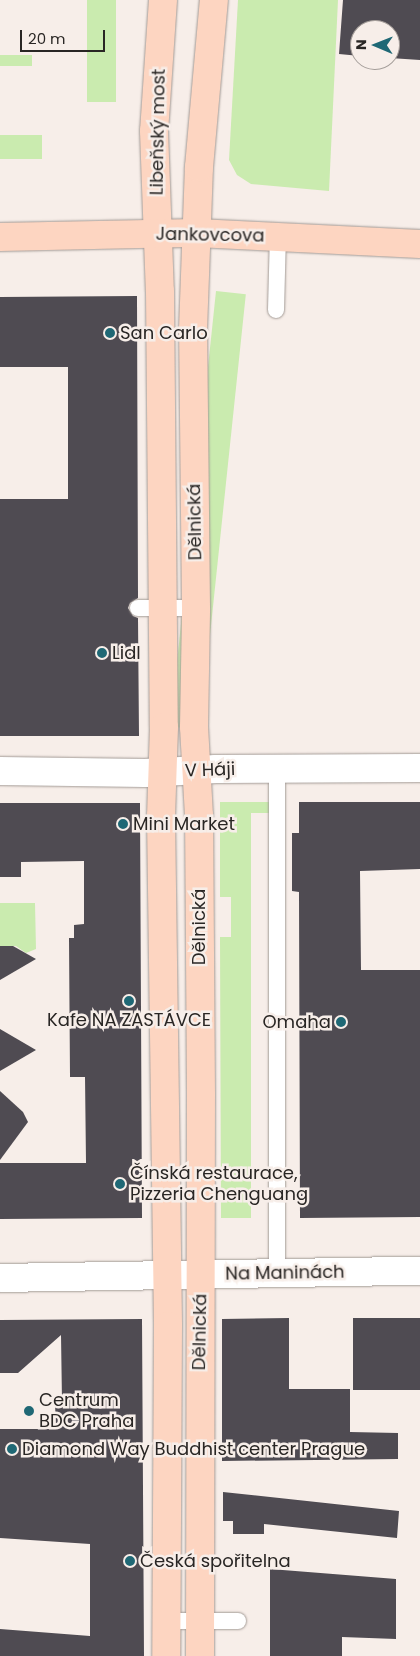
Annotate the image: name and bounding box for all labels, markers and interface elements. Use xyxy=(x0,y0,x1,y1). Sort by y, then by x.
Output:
scale bar xyxy=(22,20,108,52)
north arrow xyxy=(350,20,400,70)
text: 20 m xyxy=(28,28,66,49)
text: N xyxy=(351,39,371,50)
street label: Libeňský most xyxy=(146,68,170,196)
street label: Jankovcova xyxy=(155,223,265,247)
place label: San Carlo xyxy=(120,322,208,344)
marker: San Carlo xyxy=(104,327,116,339)
street label: Dělnická xyxy=(184,484,206,560)
place label: Lidl xyxy=(112,642,141,664)
marker: Lidl xyxy=(96,647,108,659)
street label: V Háji xyxy=(184,758,236,782)
place label: Mini Market xyxy=(133,813,235,835)
marker: Mini Market xyxy=(117,818,129,830)
street label: Dělnická xyxy=(188,889,210,965)
marker: Kafe NA ZASTÁVCE xyxy=(123,995,135,1007)
place label: Kafe NA ZASTÁVCE xyxy=(47,1009,211,1031)
place label: Omaha xyxy=(262,1011,331,1033)
marker: Omaha xyxy=(335,1016,347,1028)
place label: Čínská restaurace, Pizzeria Chenguang xyxy=(130,1163,308,1206)
marker: Čínská restaurace, Pizzeria Chenguang xyxy=(114,1178,126,1190)
street label: Na Maninách xyxy=(225,1261,345,1285)
street label: Dělnická xyxy=(189,1294,211,1370)
place label: Centrum BDC Praha xyxy=(39,1390,134,1432)
marker: Centrum BDC Praha xyxy=(23,1405,35,1417)
place label: Diamond Way Buddhist center Prague xyxy=(22,1438,365,1460)
marker: Diamond Way Buddhist center Prague xyxy=(6,1443,18,1455)
place label: Česká spořitelna xyxy=(140,1550,291,1572)
marker: Česká spořitelna xyxy=(124,1555,136,1567)

